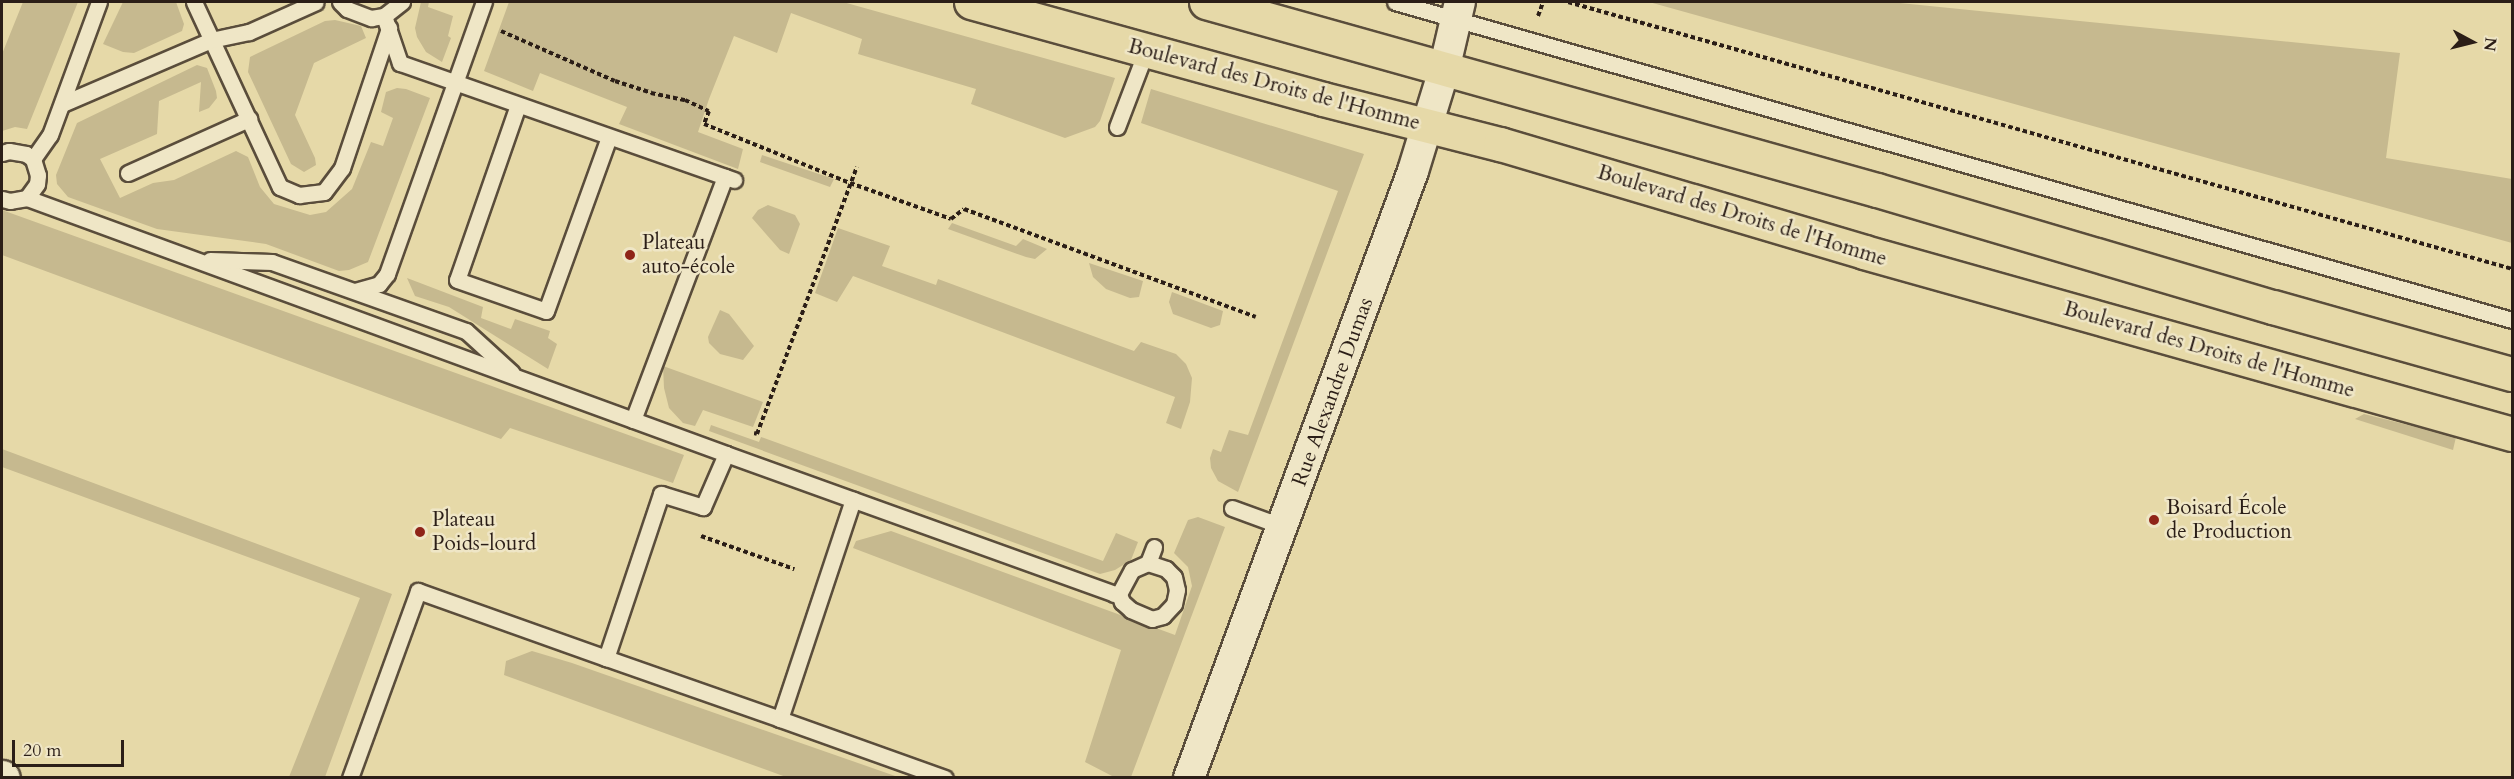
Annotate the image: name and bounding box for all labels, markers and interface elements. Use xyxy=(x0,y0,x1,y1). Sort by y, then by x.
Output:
north arrow xyxy=(2442,12,2502,72)
street label: Boulevard des Droits de l'Homme xyxy=(1125,34,1423,136)
text: N xyxy=(2478,36,2502,52)
street label: Boulevard des Droits de l'Homme xyxy=(1594,160,1890,272)
place label: Plateau auto-école xyxy=(642,230,735,280)
marker: Plateau auto-école xyxy=(623,248,637,262)
street label: Rue Alexandre Dumas xyxy=(1287,294,1379,490)
street label: Boulevard des Droits de l'Homme xyxy=(2061,296,2357,404)
place label: Boisard École de Production xyxy=(2166,495,2292,545)
place label: Plateau Poids-lourd xyxy=(432,507,536,557)
marker: Boisard École de Production xyxy=(2147,513,2161,527)
marker: Plateau Poids-lourd xyxy=(413,525,427,539)
scale bar xyxy=(15,728,128,766)
text: 20 m xyxy=(23,738,62,763)

